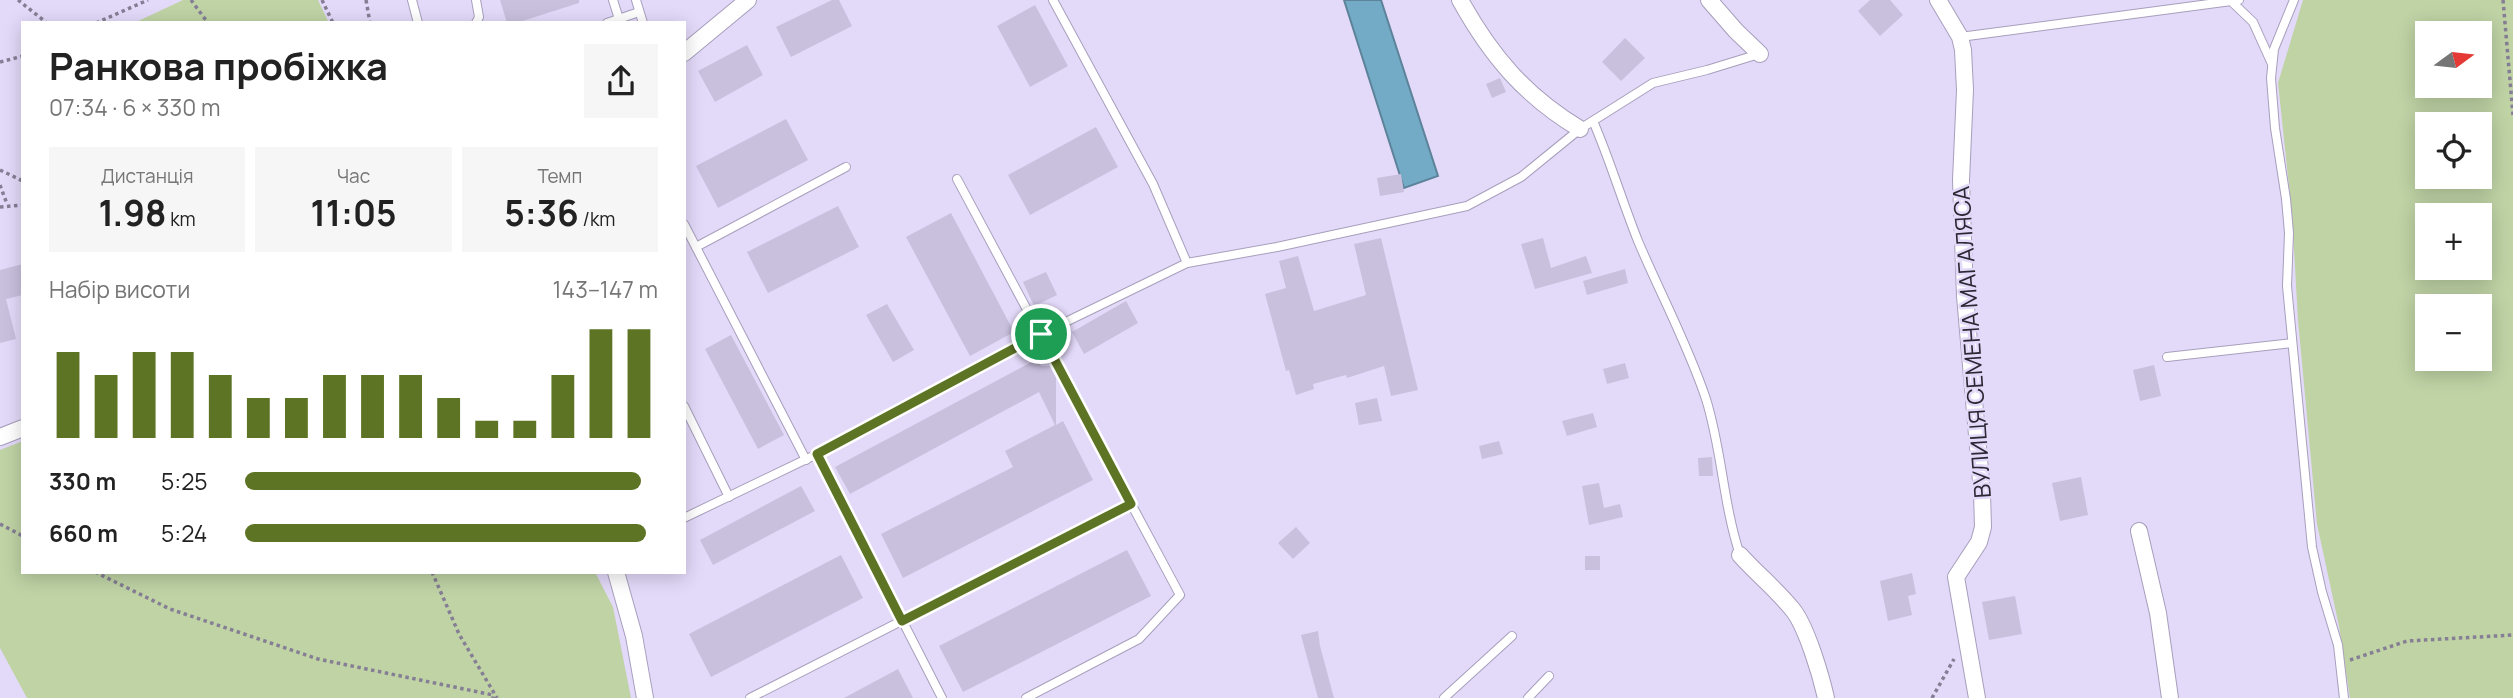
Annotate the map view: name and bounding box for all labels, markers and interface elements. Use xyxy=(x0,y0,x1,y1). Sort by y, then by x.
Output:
north arrow xyxy=(2415,21,2492,98)
map controls xyxy=(2415,21,2492,371)
text: Ранкова пробіжка xyxy=(49,39,388,91)
button: share xyxy=(584,44,658,118)
text: 07:34 · 6 × 330 m xyxy=(49,91,220,123)
button: locate xyxy=(2415,112,2492,189)
text: Дистанція xyxy=(101,163,194,189)
text: Час xyxy=(337,163,370,189)
text: Темп xyxy=(537,163,582,189)
street label: ВУЛИЦЯ СЕМЕНА МАГАЛЯСА xyxy=(1944,185,1998,499)
text: 1.98 xyxy=(99,189,166,237)
text: 11:05 xyxy=(310,189,397,237)
text: 5:36 xyxy=(504,189,579,237)
button: + xyxy=(2415,203,2492,280)
text: km xyxy=(166,206,196,232)
text: /km xyxy=(579,206,615,232)
text: Набір висоти xyxy=(49,273,190,305)
text: 143–147 m xyxy=(553,273,658,305)
button: − xyxy=(2415,294,2492,371)
pin xyxy=(1011,304,1071,364)
icon: arrive xyxy=(1022,315,1060,353)
text: 330 m xyxy=(49,465,116,497)
text: 5:25 xyxy=(161,465,208,497)
text: 660 m xyxy=(49,517,118,549)
text: 5:24 xyxy=(161,517,207,549)

